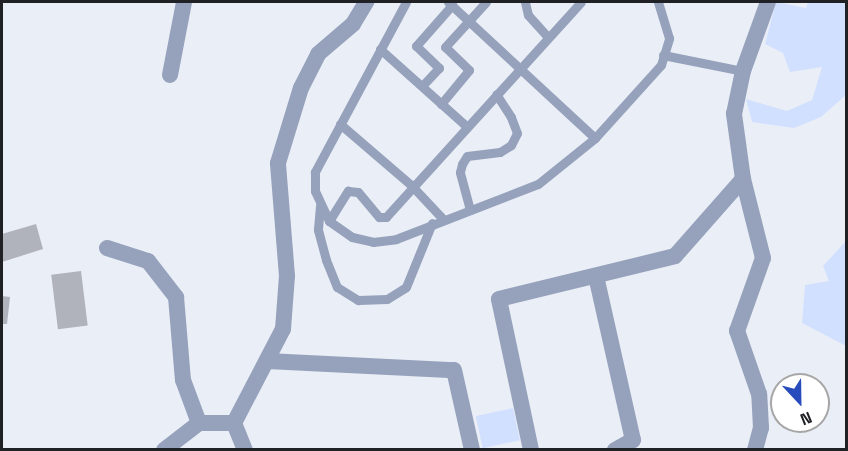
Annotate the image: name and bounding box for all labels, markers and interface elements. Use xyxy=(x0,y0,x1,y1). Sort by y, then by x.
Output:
north arrow xyxy=(770,373,830,433)
text: N xyxy=(797,407,815,430)

